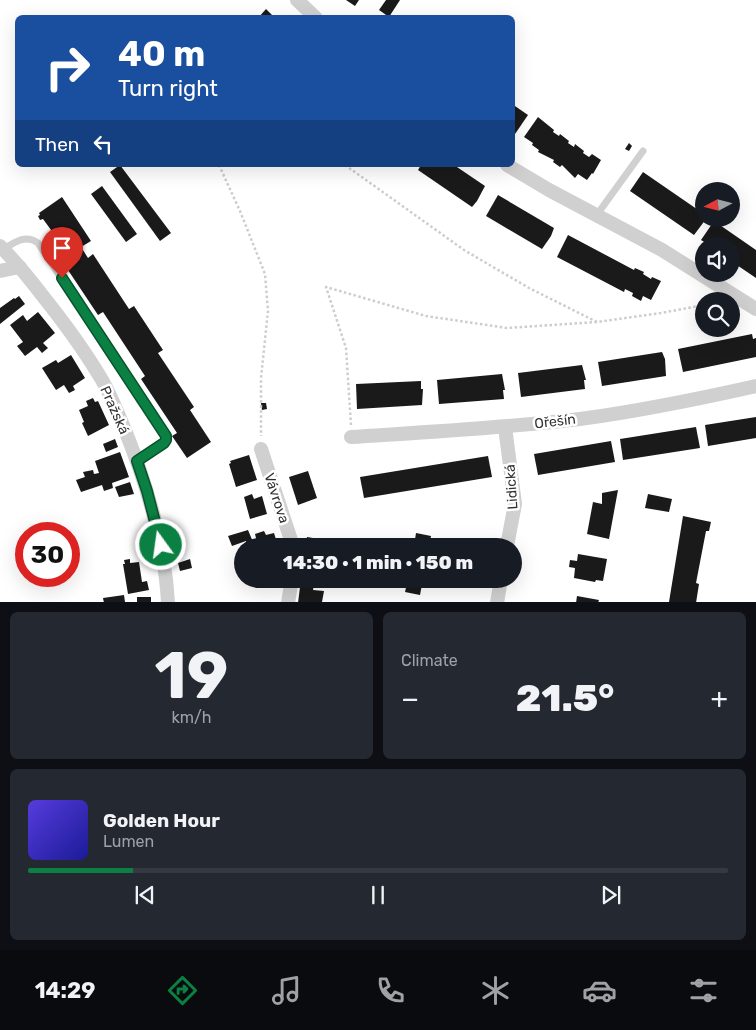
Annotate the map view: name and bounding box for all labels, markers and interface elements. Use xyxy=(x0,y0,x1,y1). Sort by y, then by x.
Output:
text: 40 m xyxy=(118,33,205,75)
icon: right xyxy=(35,35,100,100)
text: Turn right xyxy=(118,75,218,102)
icon: left xyxy=(89,130,117,158)
text: Then xyxy=(35,133,79,156)
north arrow xyxy=(695,182,740,228)
map controls xyxy=(695,182,740,337)
pin xyxy=(41,227,83,278)
icon: arrive xyxy=(48,234,76,262)
button: sound xyxy=(695,237,740,282)
button: search xyxy=(695,292,740,337)
street label: Pražská xyxy=(96,383,133,437)
street label: Ořešín xyxy=(533,411,577,432)
street label: Lidická xyxy=(501,464,522,510)
street label: Vávrova xyxy=(260,471,293,525)
position arrow xyxy=(134,518,186,570)
speed limit sign: 30 xyxy=(15,522,80,587)
text: 14:30 · 1 min · 150 m xyxy=(283,551,473,574)
text: 19 xyxy=(155,637,228,714)
text: Climate xyxy=(401,651,458,670)
text: 21.5° xyxy=(516,675,614,721)
text: − xyxy=(401,682,419,715)
text: + xyxy=(711,682,728,715)
text: km/h xyxy=(172,708,211,727)
text: Golden Hour xyxy=(103,809,220,832)
text: Lumen xyxy=(103,832,154,851)
icon: previous xyxy=(131,881,159,909)
icon: pause xyxy=(364,881,392,909)
icon: next xyxy=(597,881,625,909)
icon: directions xyxy=(165,973,200,1008)
icon: music xyxy=(269,973,304,1008)
icon: phone xyxy=(373,973,408,1008)
icon: climate xyxy=(478,973,513,1008)
icon: car xyxy=(582,973,617,1008)
icon: filters xyxy=(686,973,721,1008)
text: 14:29 xyxy=(35,977,95,1004)

